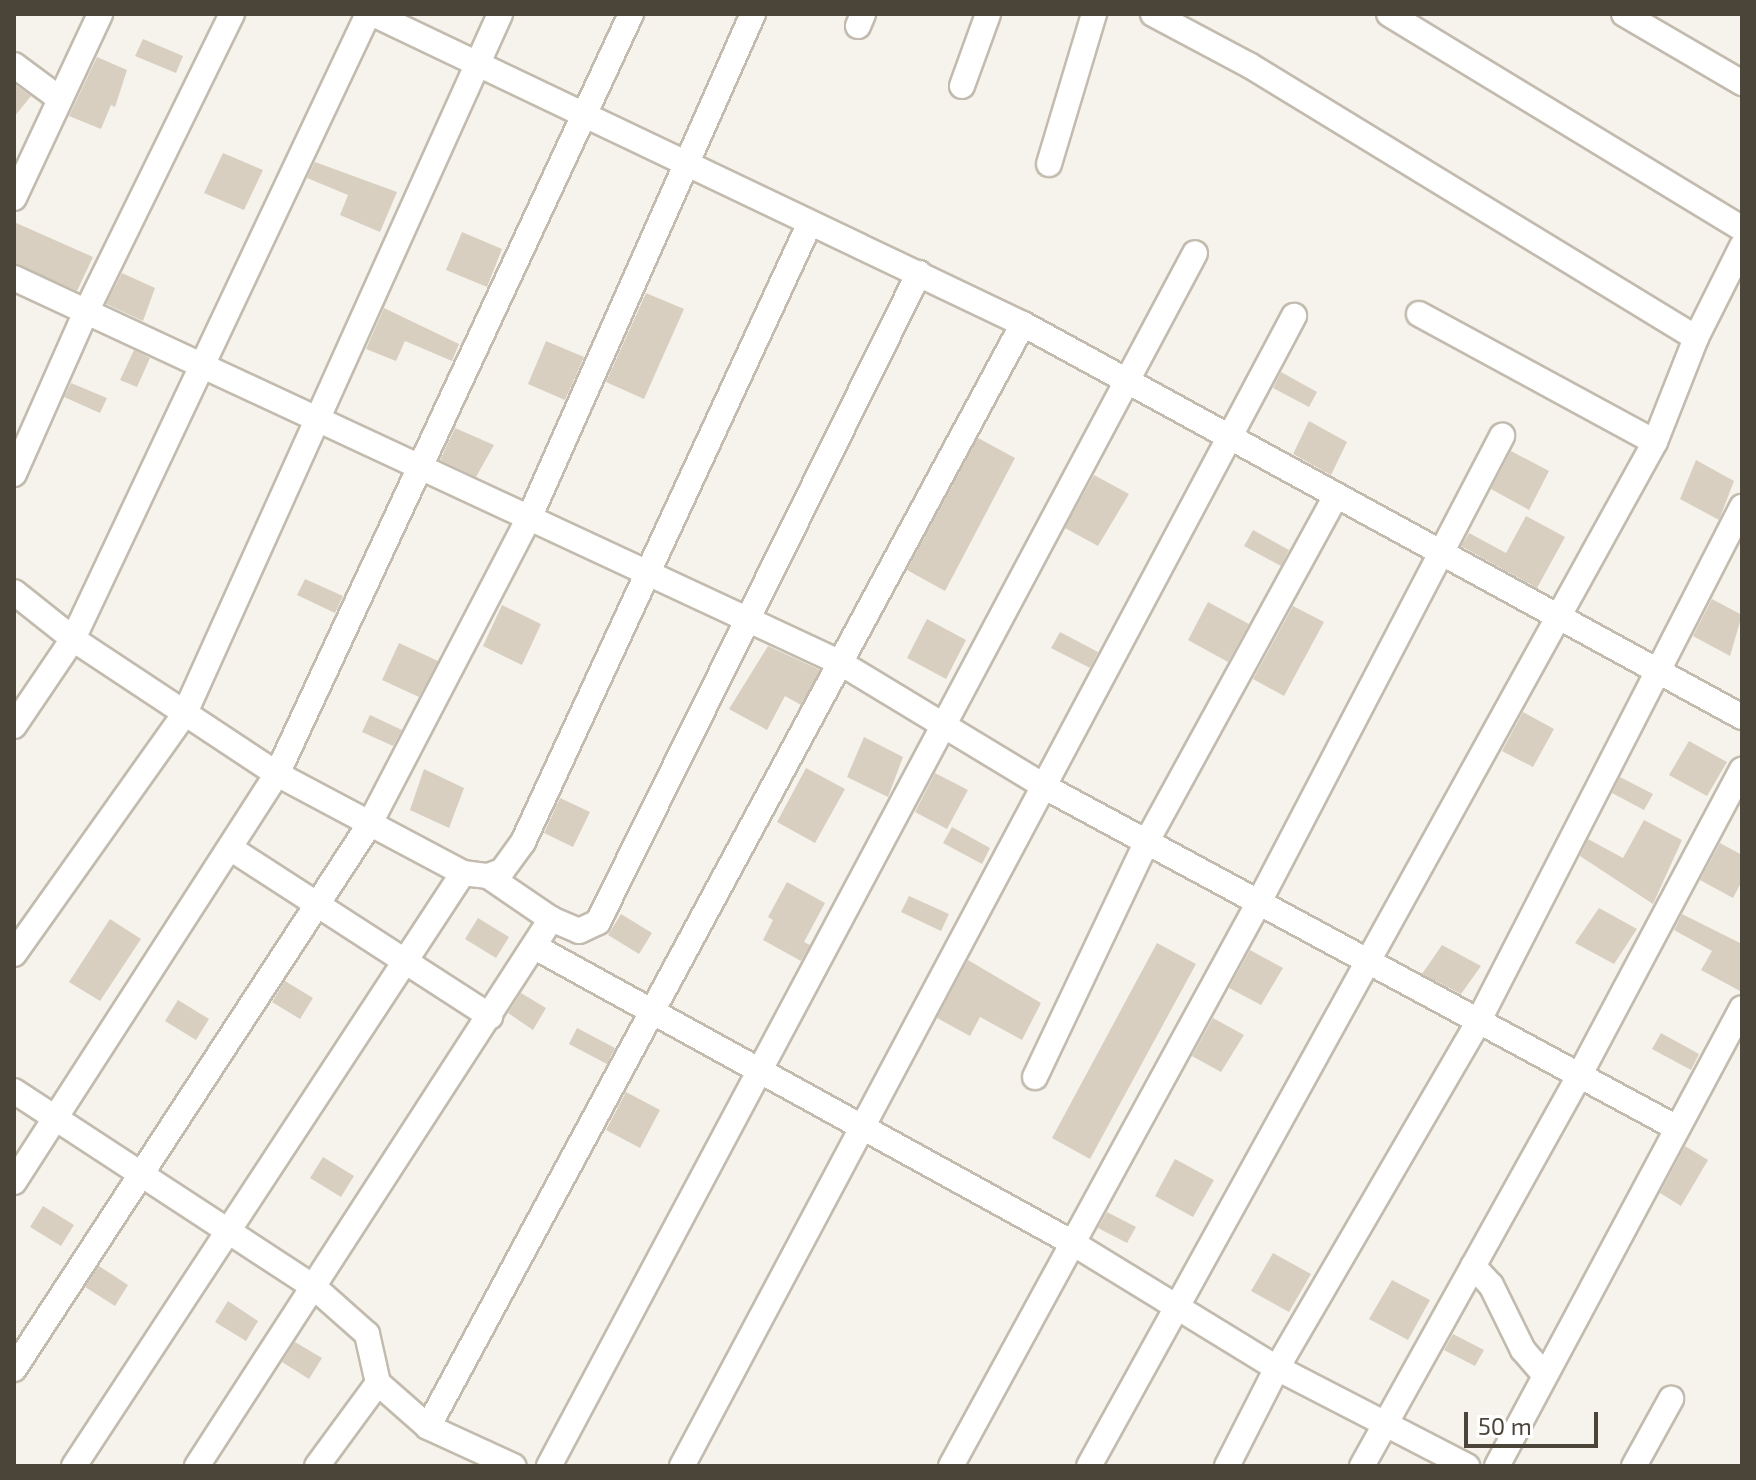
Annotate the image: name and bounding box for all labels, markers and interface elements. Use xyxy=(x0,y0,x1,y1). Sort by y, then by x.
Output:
scale bar xyxy=(1468,1396,1602,1446)
text: 50 m xyxy=(1478,1411,1532,1440)

